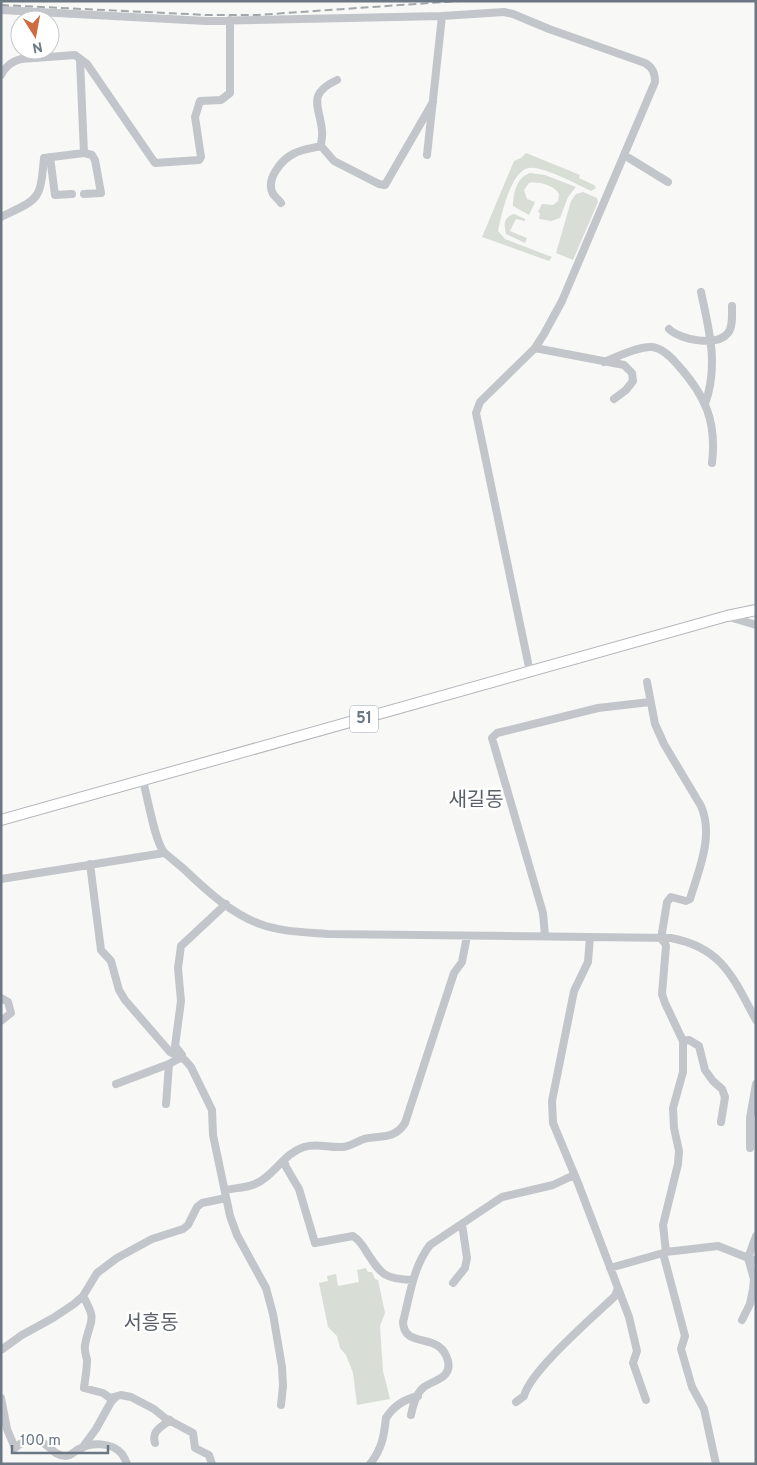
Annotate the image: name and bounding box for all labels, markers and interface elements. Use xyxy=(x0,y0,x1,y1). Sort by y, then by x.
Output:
north arrow xyxy=(10,10,60,60)
text: N xyxy=(31,37,44,56)
road number: 51 xyxy=(350,706,378,732)
district label: 새길동 xyxy=(448,788,504,814)
district label: 서흥동 xyxy=(123,1311,179,1337)
scale bar xyxy=(12,1422,109,1454)
text: 100 m xyxy=(20,1432,61,1451)

